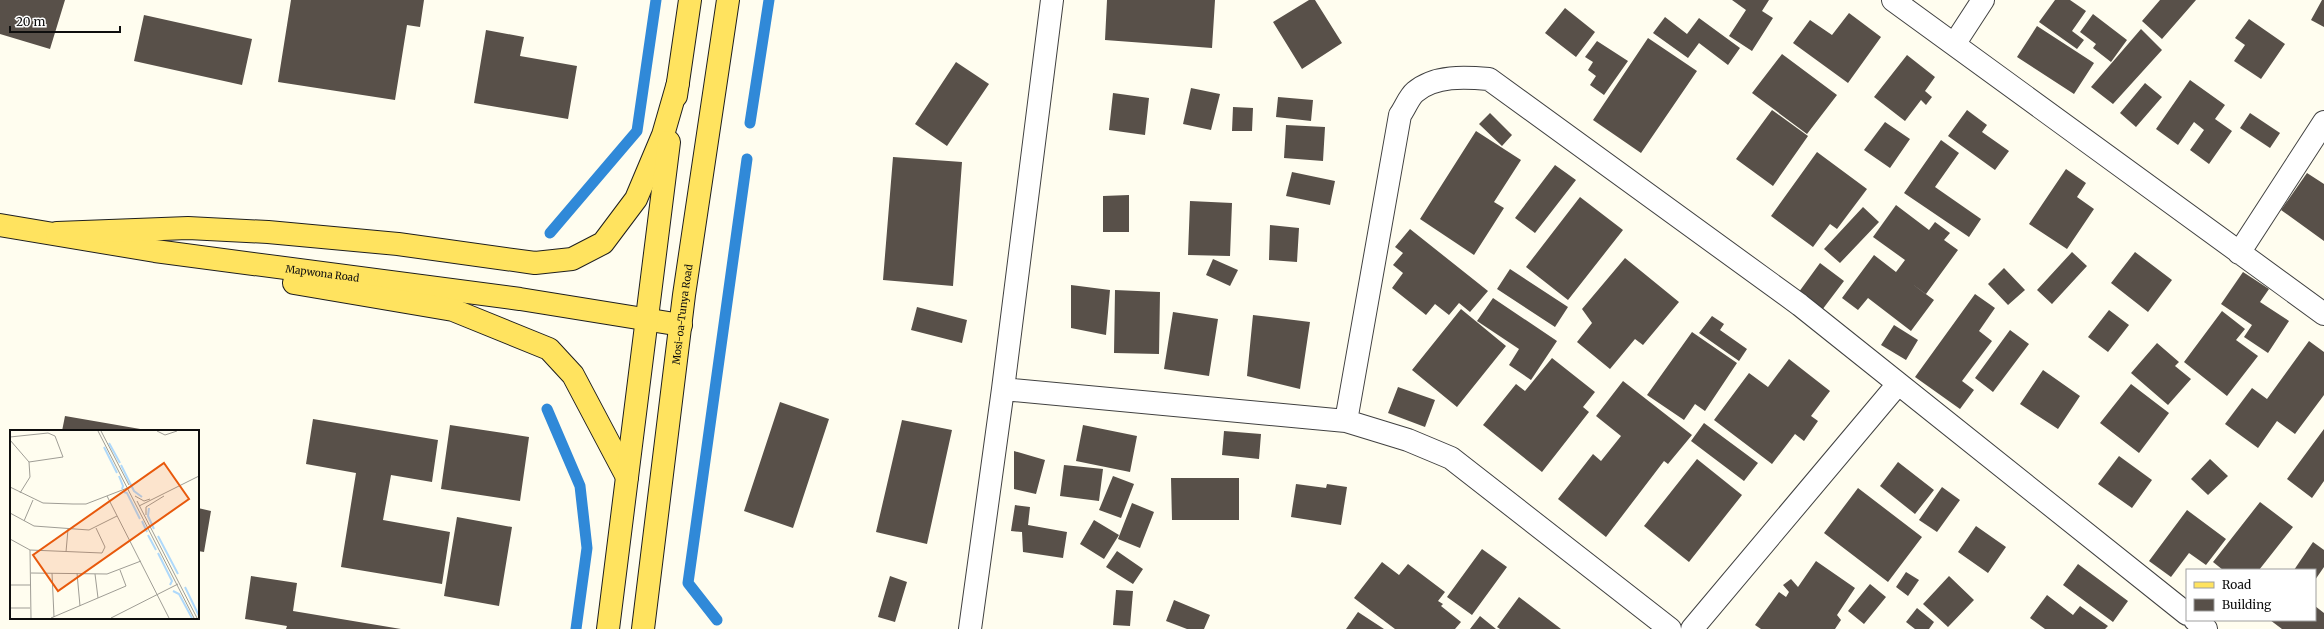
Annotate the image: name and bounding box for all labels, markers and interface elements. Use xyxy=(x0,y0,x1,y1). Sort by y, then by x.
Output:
scale bar xyxy=(10,8,120,34)
text: 20 m xyxy=(16,14,45,29)
street label: Mapwona Road xyxy=(285,262,360,285)
street label: Mosi-oa-Tunya Road xyxy=(670,263,696,365)
inset map xyxy=(10,430,199,619)
legend xyxy=(2186,569,2316,621)
text: Road xyxy=(2222,577,2251,592)
text: Building xyxy=(2222,597,2272,612)

